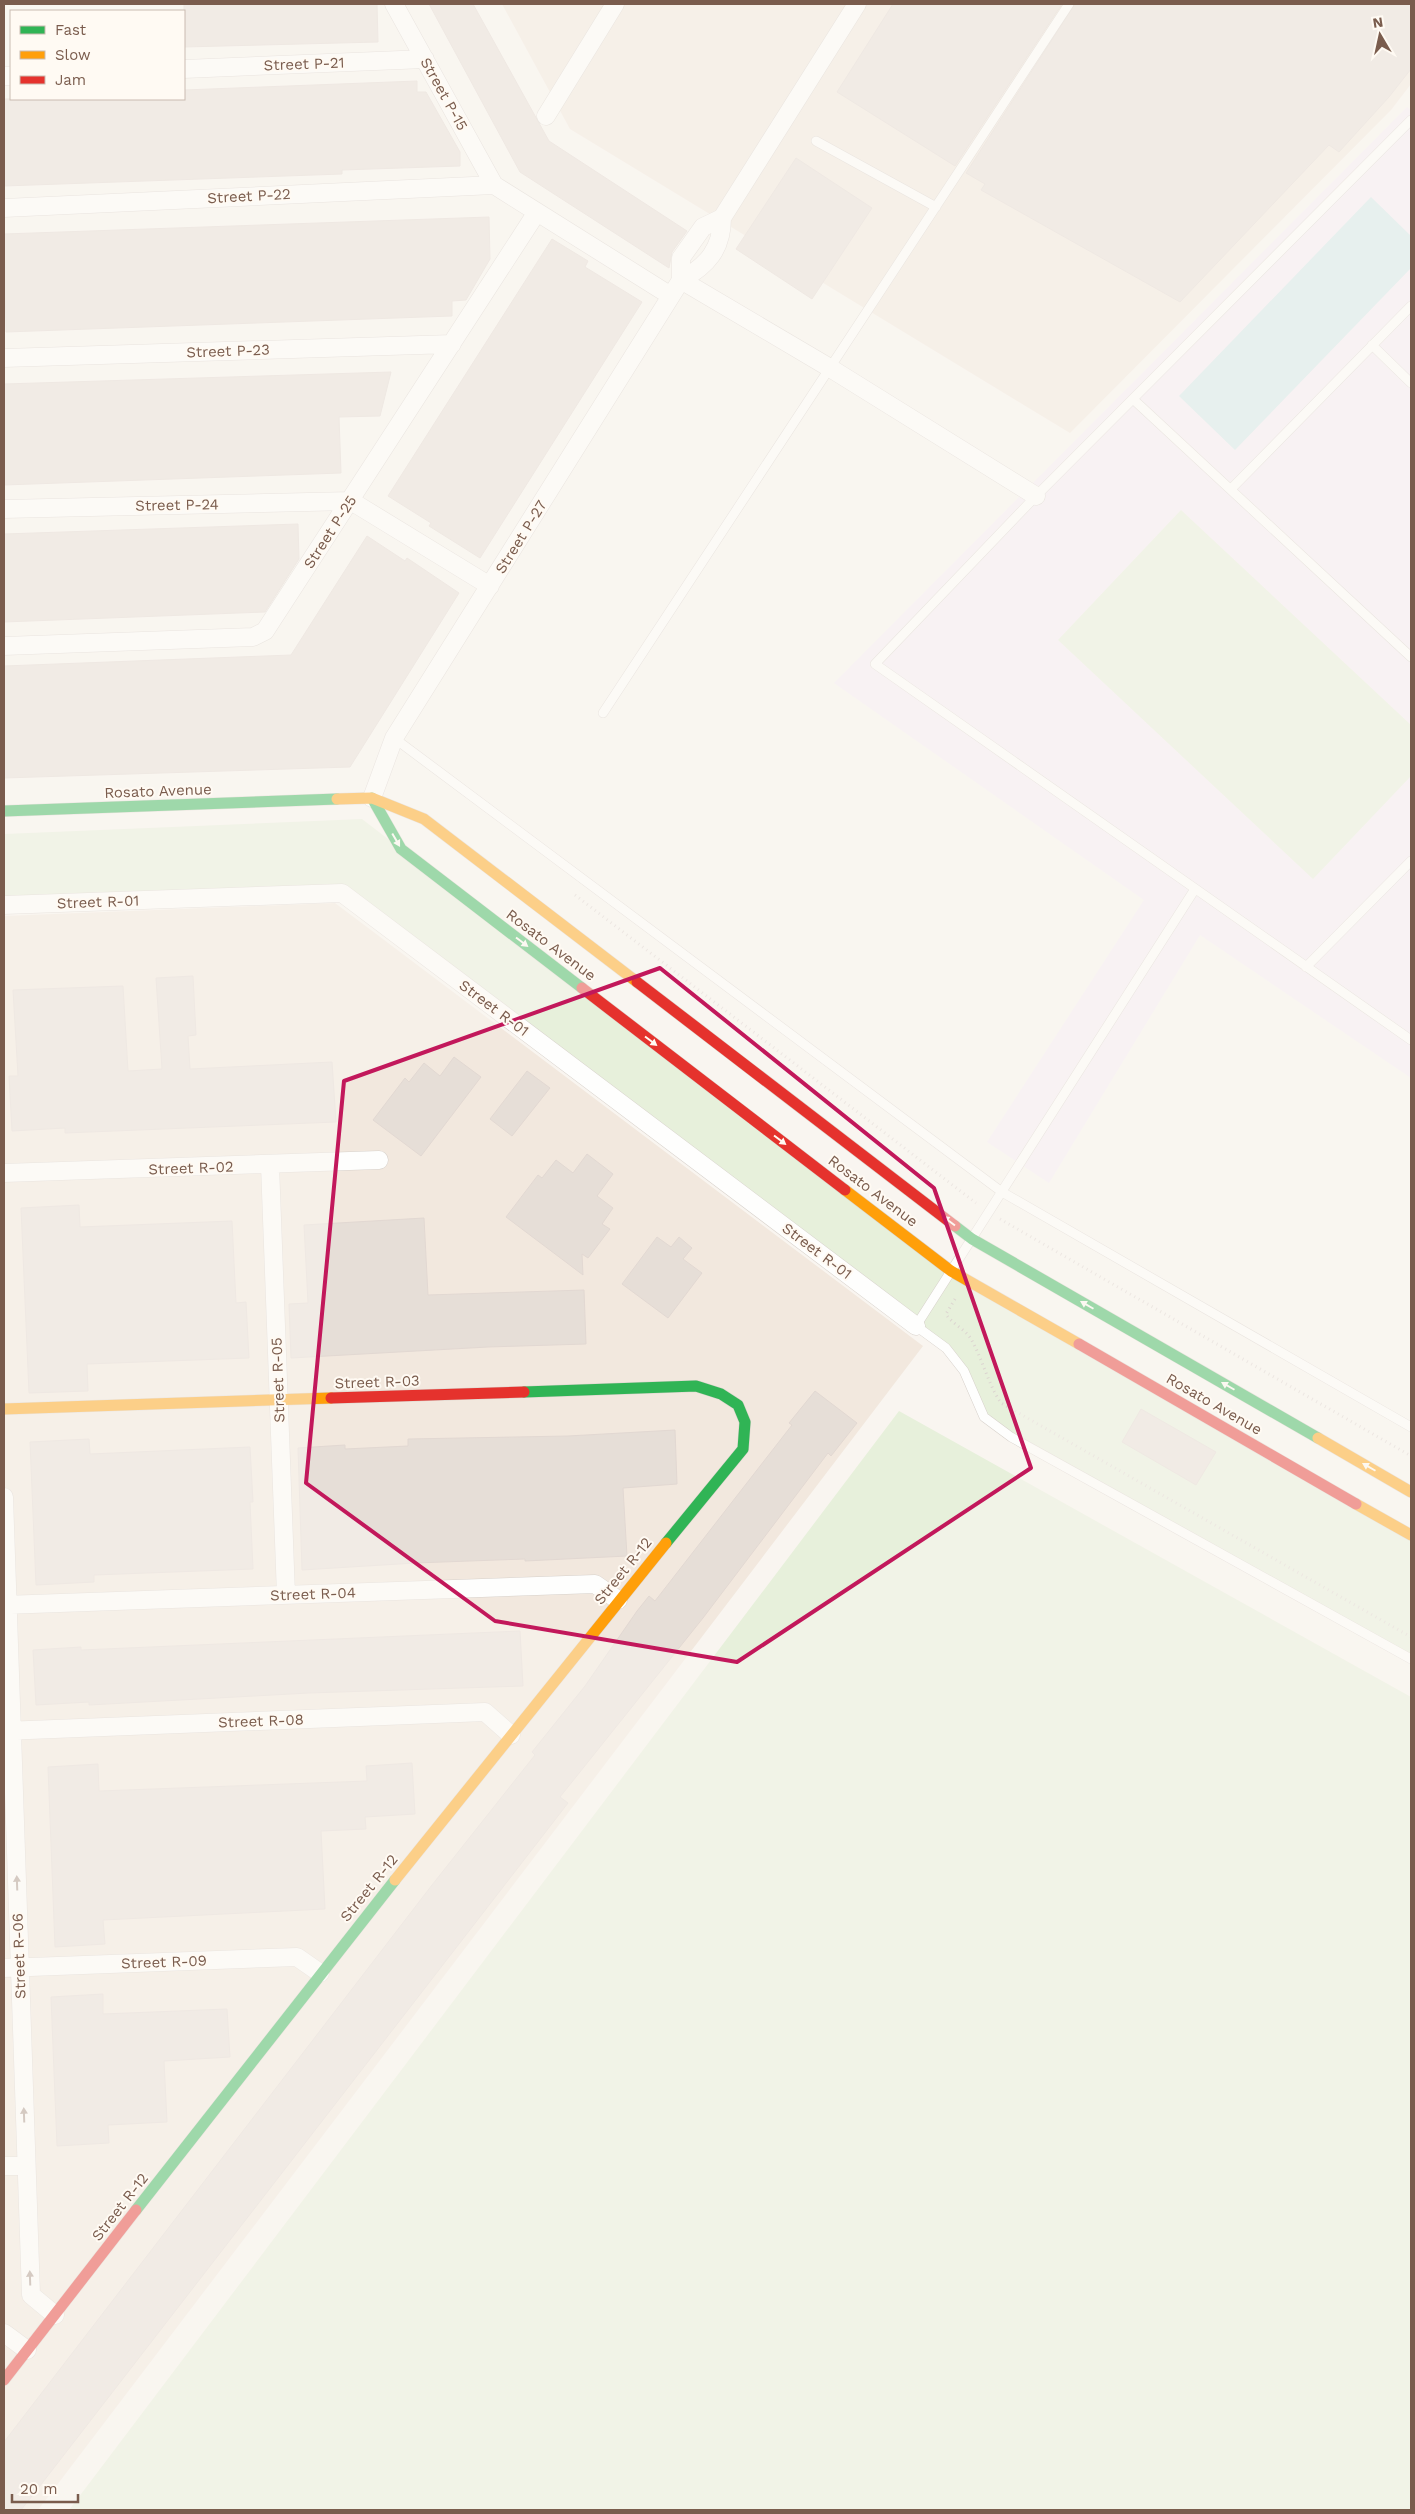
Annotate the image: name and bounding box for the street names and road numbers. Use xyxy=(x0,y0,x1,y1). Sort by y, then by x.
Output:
street label: Street P-21 xyxy=(263,54,345,74)
street label: Street P-15 xyxy=(417,54,471,134)
street label: Street P-22 xyxy=(207,185,291,207)
street label: Street P-23 xyxy=(186,341,270,361)
street label: Street P-25 xyxy=(300,492,360,572)
street label: Street P-24 xyxy=(135,495,219,515)
street label: Street P-27 xyxy=(491,497,551,577)
street label: Rosato Avenue xyxy=(104,780,212,802)
street label: Street R-01 xyxy=(56,892,140,912)
street label: Rosato Avenue xyxy=(503,905,599,985)
street label: Street R-01 xyxy=(456,976,532,1040)
street label: Rosato Avenue xyxy=(825,1151,921,1231)
street label: Street R-02 xyxy=(148,1158,234,1178)
street label: Street R-01 xyxy=(779,1219,855,1283)
street label: Street R-05 xyxy=(268,1337,288,1423)
street label: Rosato Avenue xyxy=(1163,1369,1265,1439)
street label: Street R-03 xyxy=(334,1372,420,1392)
street label: Street R-12 xyxy=(590,1534,656,1608)
street label: Street R-04 xyxy=(270,1584,356,1604)
street label: Street R-08 xyxy=(218,1711,304,1731)
street label: Street R-12 xyxy=(336,1851,402,1925)
street label: Street R-06 xyxy=(9,1913,29,1999)
street label: Street R-09 xyxy=(121,1952,207,1972)
street label: Street R-12 xyxy=(88,2169,152,2245)

